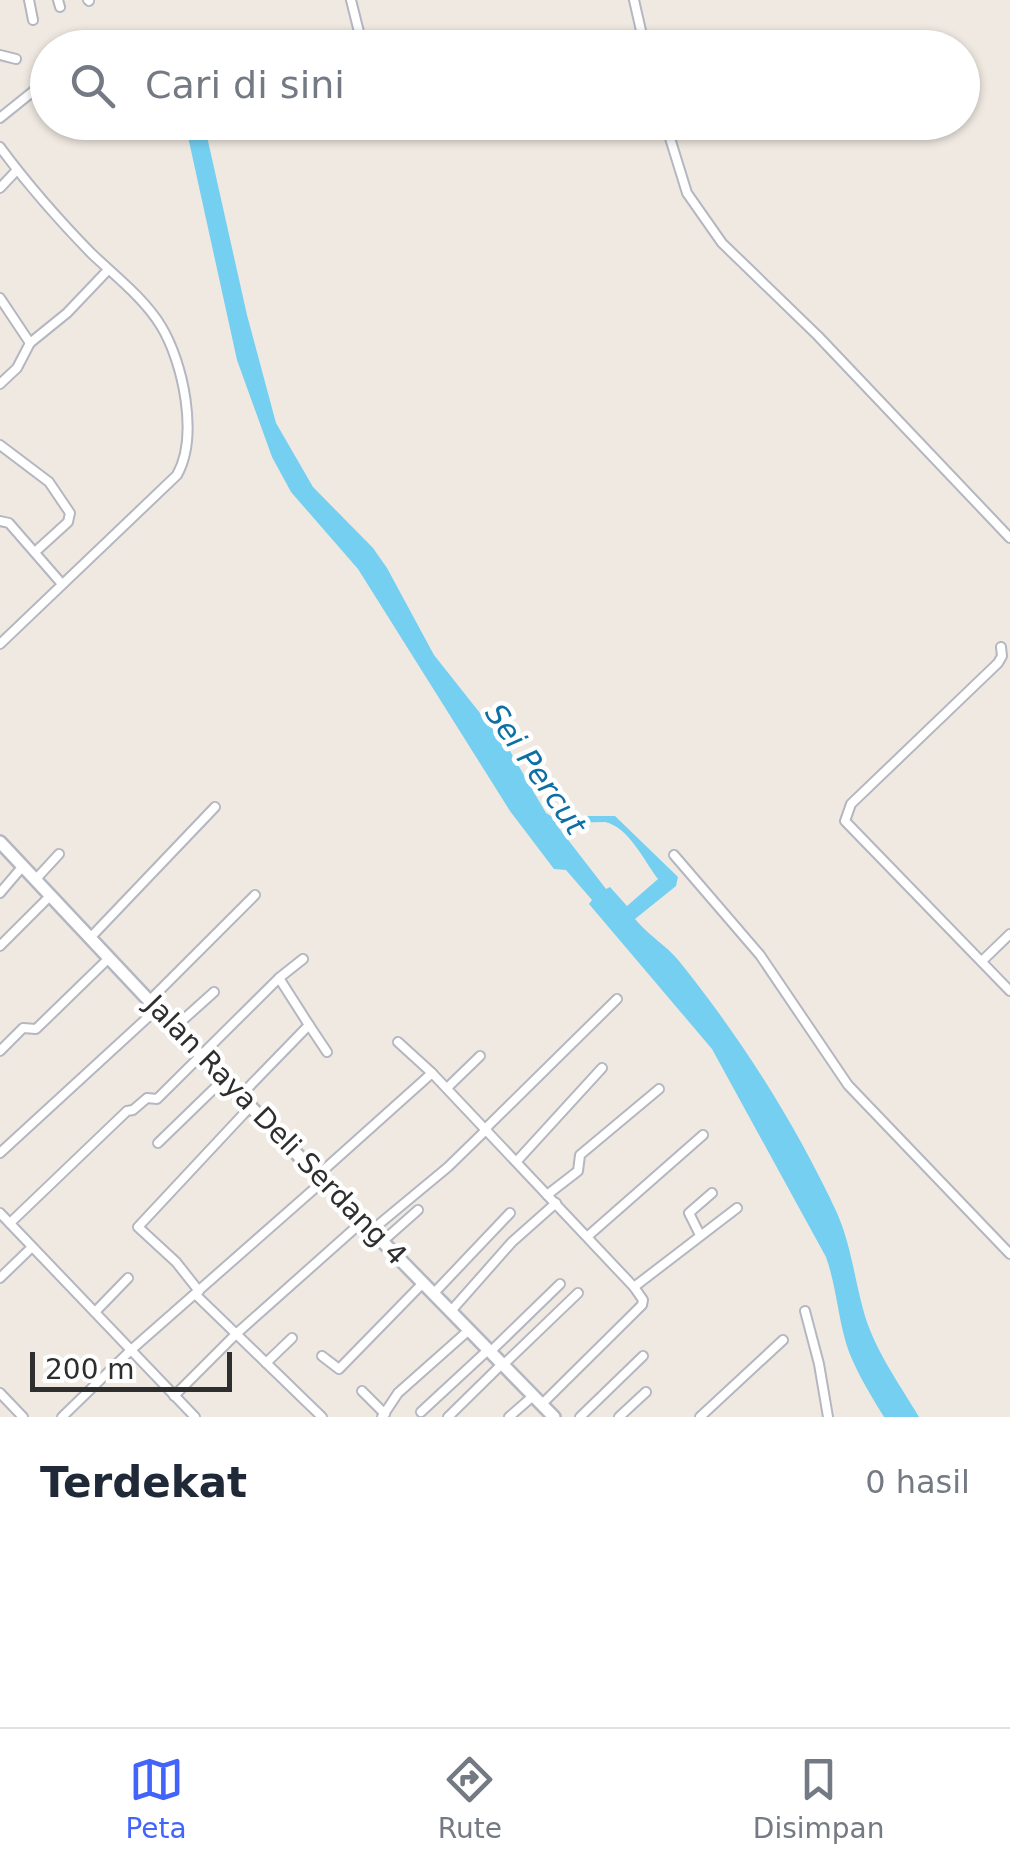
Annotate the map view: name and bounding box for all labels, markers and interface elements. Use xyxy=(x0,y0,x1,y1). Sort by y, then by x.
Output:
search box xyxy=(30,30,980,140)
icon: search xyxy=(65,58,120,113)
text: Cari di sini xyxy=(145,63,345,107)
water label: Sei Percut xyxy=(478,697,594,842)
street label: Jalan Raya Deli Serdang 4 xyxy=(137,987,414,1272)
scale bar xyxy=(30,1347,232,1392)
text: 200 m xyxy=(45,1353,135,1386)
text: Terdekat xyxy=(40,1458,247,1507)
text: 0 hasil xyxy=(865,1463,970,1501)
tab: Peta xyxy=(125,1752,187,1845)
tab: Rute xyxy=(438,1752,502,1845)
tab: Disimpan xyxy=(753,1752,885,1845)

